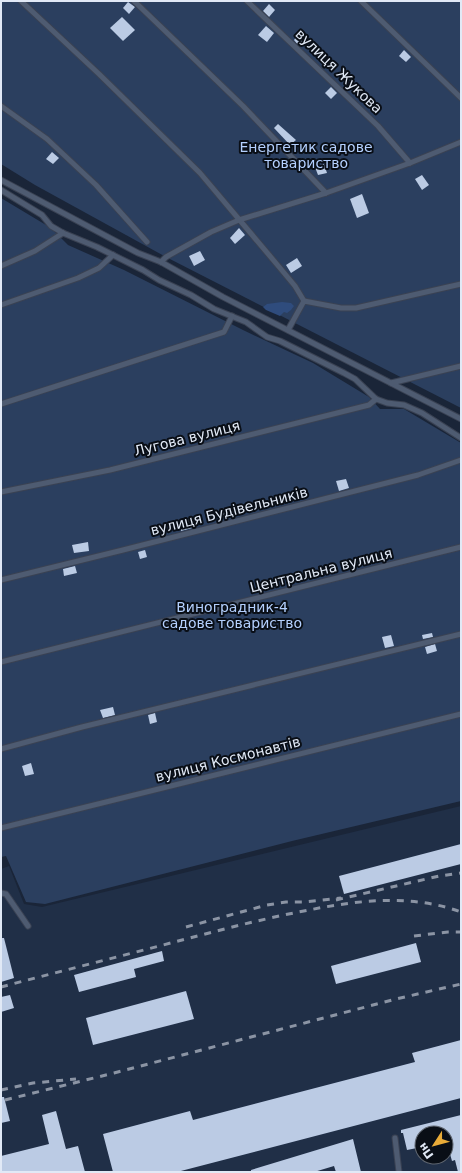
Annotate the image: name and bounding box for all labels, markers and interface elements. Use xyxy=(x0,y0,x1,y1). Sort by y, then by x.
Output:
street label: вулиця Жукова xyxy=(292,26,386,116)
park label: Енергетик садове товариство xyxy=(239,139,373,171)
street label: Лугова вулиця xyxy=(132,417,242,459)
street label: вулиця Будівельників xyxy=(149,484,309,538)
street label: Центральна вулиця xyxy=(248,545,394,595)
park label: Виноградник-4 садове товариство xyxy=(162,599,302,631)
street label: вулиця Космонавтів xyxy=(154,733,302,785)
north arrow xyxy=(414,1125,454,1165)
text: Пн xyxy=(416,1140,437,1161)

